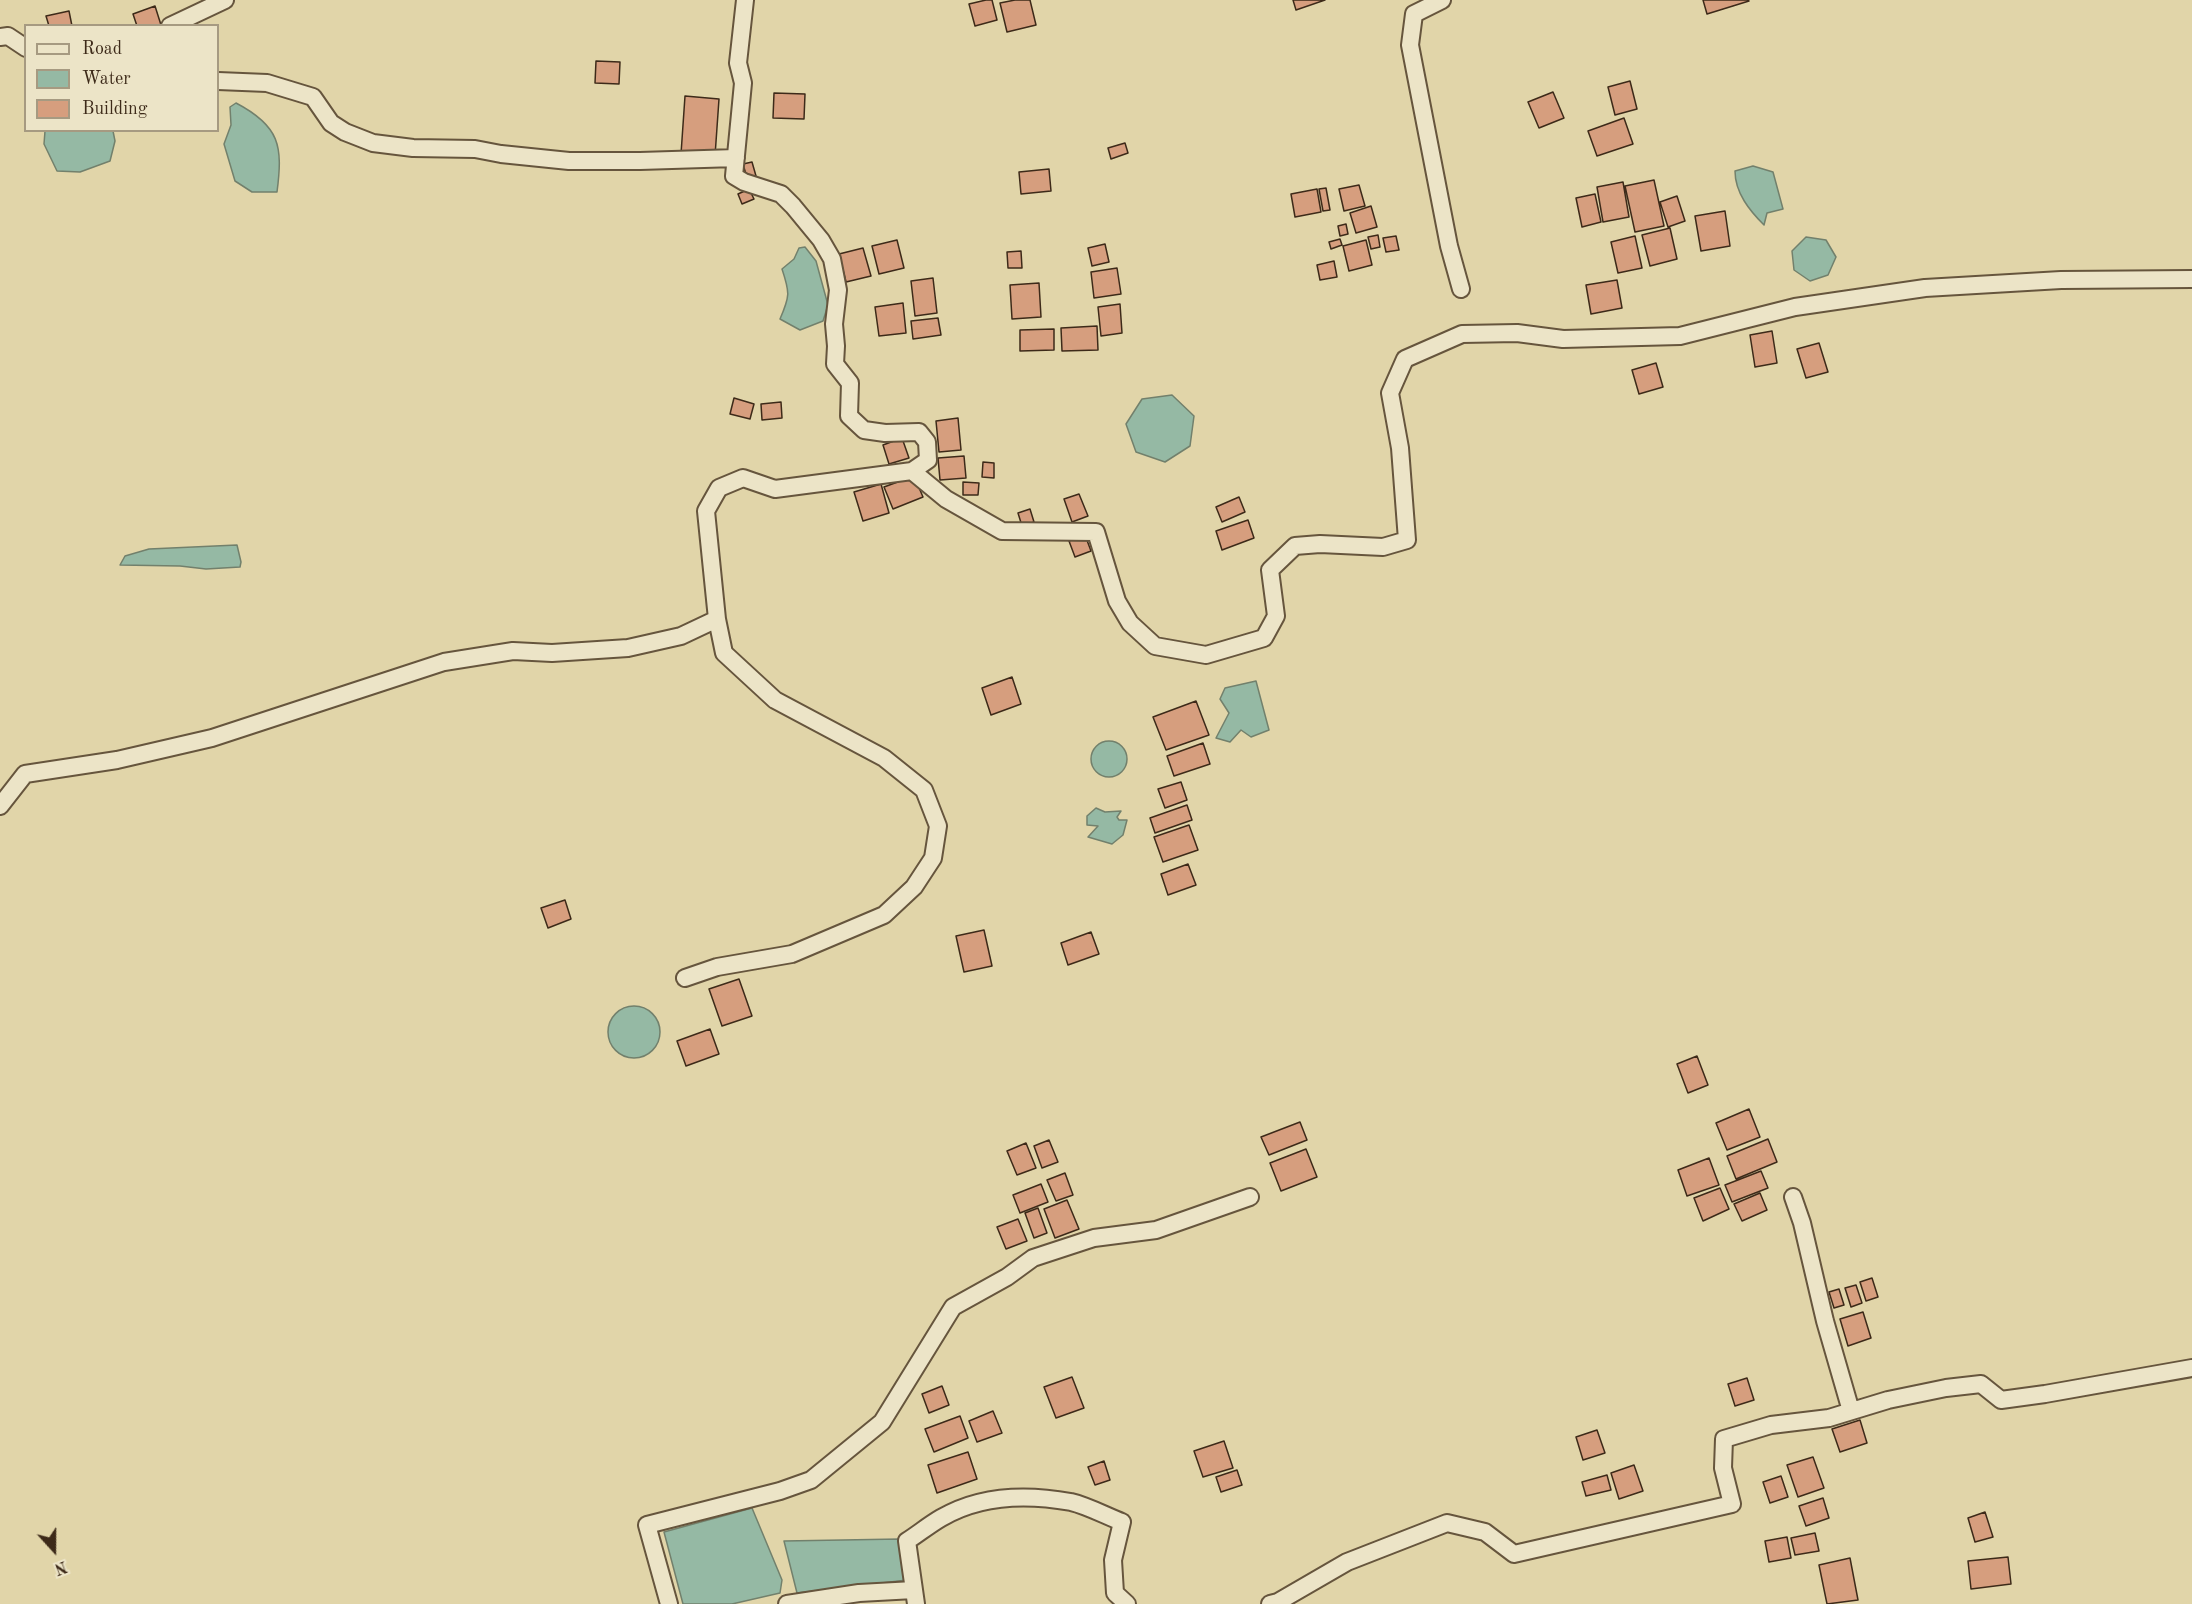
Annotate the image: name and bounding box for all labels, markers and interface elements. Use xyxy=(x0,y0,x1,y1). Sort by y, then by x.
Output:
legend xyxy=(24,24,219,132)
text: Road xyxy=(82,40,122,58)
text: Water xyxy=(82,70,131,88)
text: Building xyxy=(82,100,147,118)
north arrow xyxy=(24,1520,84,1580)
text: N xyxy=(52,1557,69,1576)

